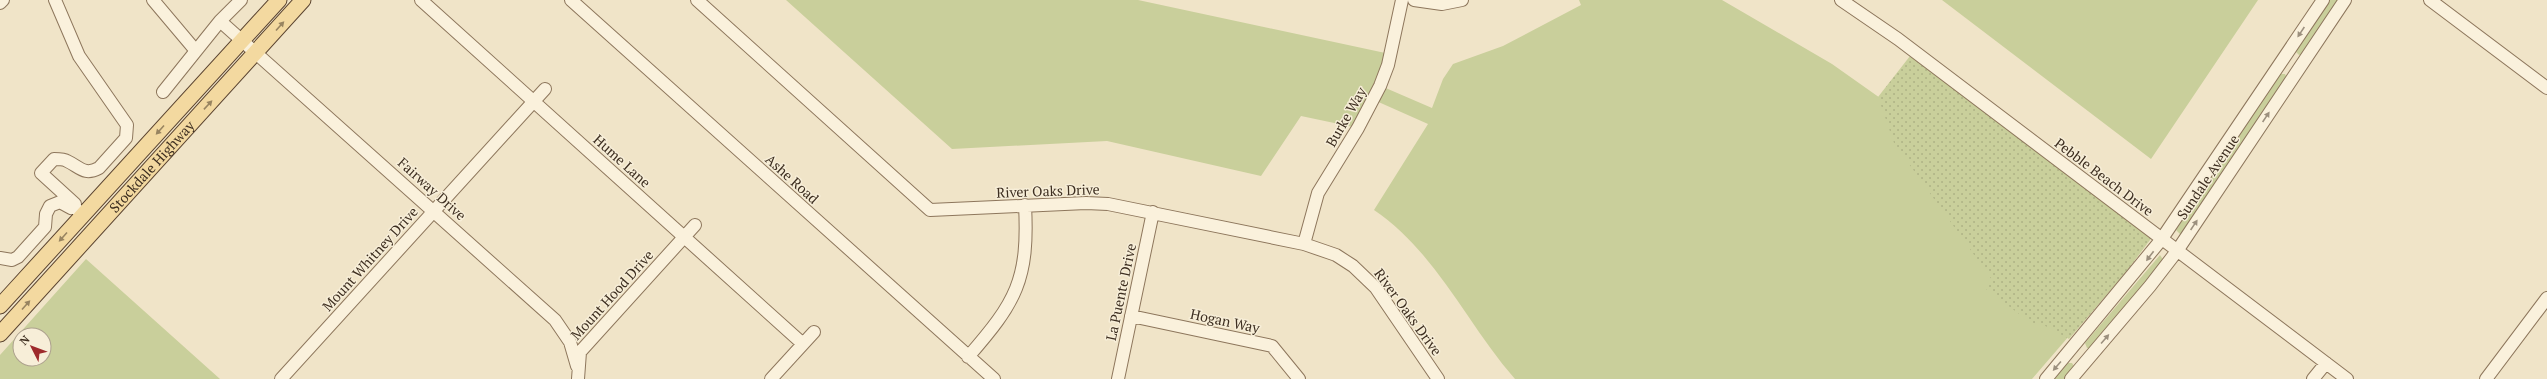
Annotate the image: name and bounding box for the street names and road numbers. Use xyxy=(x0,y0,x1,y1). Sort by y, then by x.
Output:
street label: Burke Way xyxy=(1321,83,1371,150)
street label: Stockdale Highway xyxy=(105,115,199,216)
street label: Hume Lane xyxy=(590,130,655,191)
street label: Sundale Avenue xyxy=(2172,130,2243,223)
street label: Pebble Beach Drive xyxy=(2051,133,2158,220)
street label: Ashe Road xyxy=(762,150,823,208)
street label: Fairway Drive xyxy=(394,153,470,224)
street label: River Oaks Drive xyxy=(996,179,1100,202)
street label: Mount Whitney Drive xyxy=(318,202,422,315)
street label: La Puente Drive xyxy=(1101,242,1140,342)
street label: Mount Hood Drive xyxy=(566,246,657,344)
street label: River Oaks Drive xyxy=(1370,264,1446,359)
street label: Hogan Way xyxy=(1189,304,1262,337)

